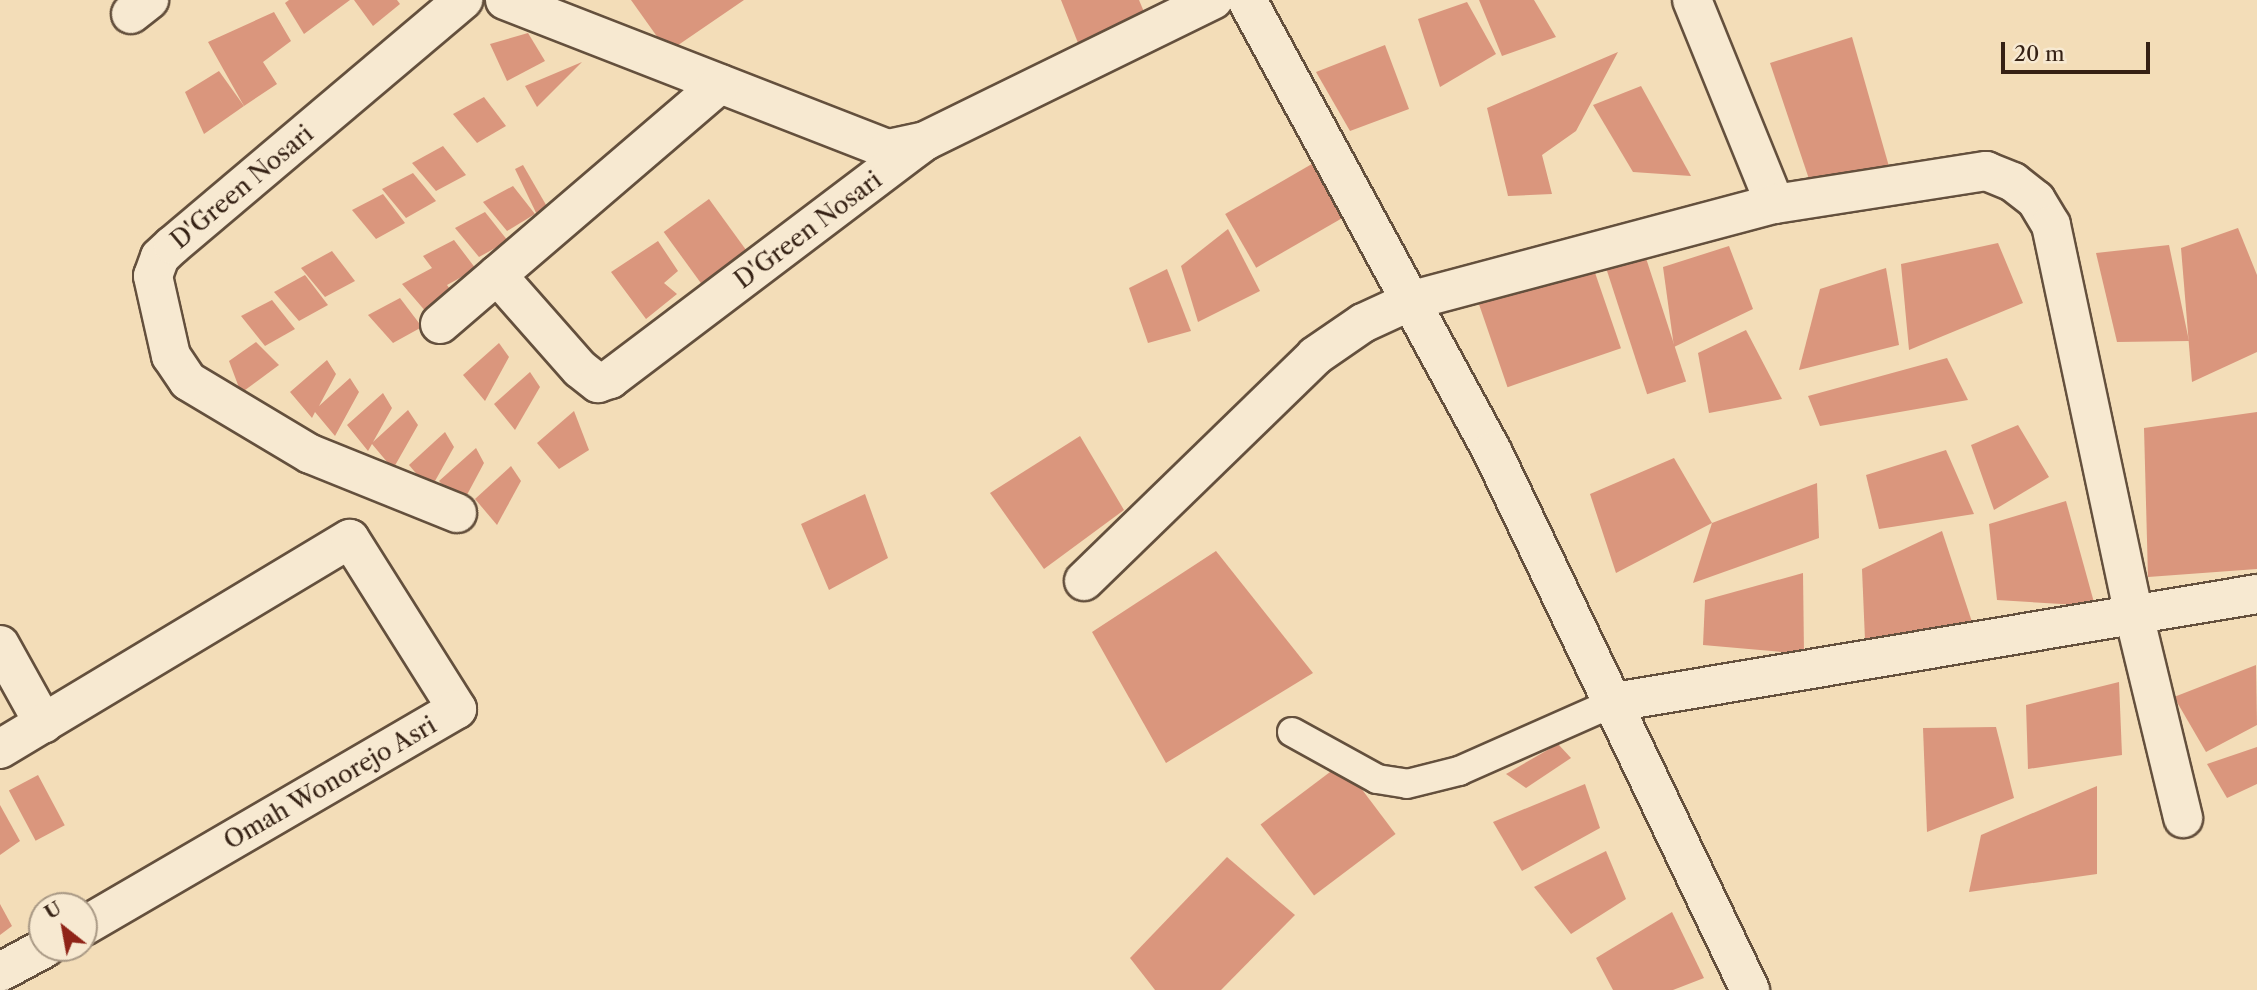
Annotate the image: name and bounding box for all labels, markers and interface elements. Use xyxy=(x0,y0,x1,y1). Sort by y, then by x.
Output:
scale bar xyxy=(2005,28,2154,72)
text: 20 m xyxy=(2014,41,2065,66)
street label: D'Green Nosari xyxy=(165,119,319,255)
street label: D'Green Nosari xyxy=(729,165,887,295)
street label: Omah Wonorejo Asri xyxy=(218,710,442,856)
north arrow xyxy=(28,892,98,962)
text: U xyxy=(40,896,65,924)

